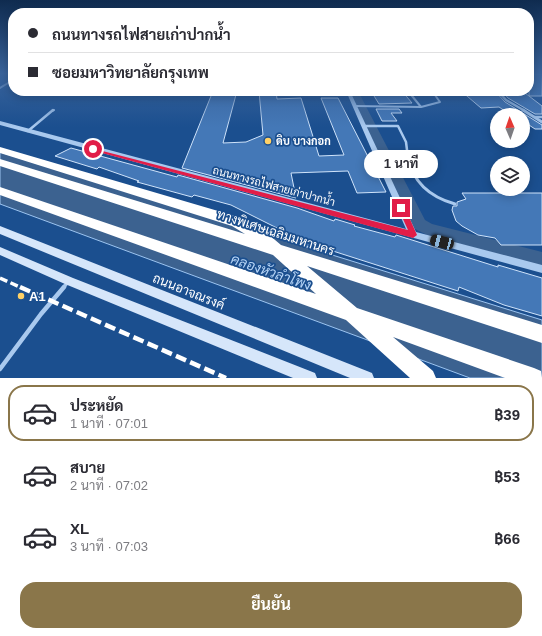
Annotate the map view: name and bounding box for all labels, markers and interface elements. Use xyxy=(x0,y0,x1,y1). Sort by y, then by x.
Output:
text: ถนนทางรถไฟสายเก่าปากน้ำ xyxy=(52,26,231,43)
text: ซอยมหาวิทยาลัยกรุงเทพ xyxy=(52,64,209,81)
north arrow xyxy=(490,108,530,148)
map controls xyxy=(490,108,530,196)
place label: ดิบ บางกอก xyxy=(276,134,331,147)
marker: ดิบ บางกอก xyxy=(263,136,273,146)
route start xyxy=(84,140,102,158)
callout: 1 นาที xyxy=(364,150,438,178)
text: 1 นาที xyxy=(384,156,418,171)
button: layers xyxy=(490,156,530,196)
street label: ถนนทางรถไฟสายเก่าปากน้ำ xyxy=(211,159,338,208)
route end xyxy=(392,199,410,217)
street label: ทางพิเศษเฉลิมมหานคร xyxy=(215,205,337,259)
car xyxy=(429,233,455,251)
water label: คลองหัวลำโพง xyxy=(229,251,313,293)
street label: ถนนอาจณรงค์ xyxy=(151,268,228,313)
place label: A1 xyxy=(29,289,46,304)
marker: A1 xyxy=(16,291,26,301)
icon: car xyxy=(22,395,58,431)
text: ประหยัด xyxy=(70,397,123,414)
text: ฿39 xyxy=(494,406,520,423)
text: 1 นาที · 07:01 xyxy=(70,416,148,431)
icon: car xyxy=(22,457,58,493)
text: สบาย xyxy=(70,459,105,476)
text: ฿53 xyxy=(494,468,520,485)
text: 2 นาที · 07:02 xyxy=(70,478,148,493)
icon: car xyxy=(22,519,58,555)
text: XL xyxy=(70,520,89,537)
text: ฿66 xyxy=(494,530,520,547)
text: 3 นาที · 07:03 xyxy=(70,539,148,554)
button: ยืนยัน xyxy=(20,582,522,628)

